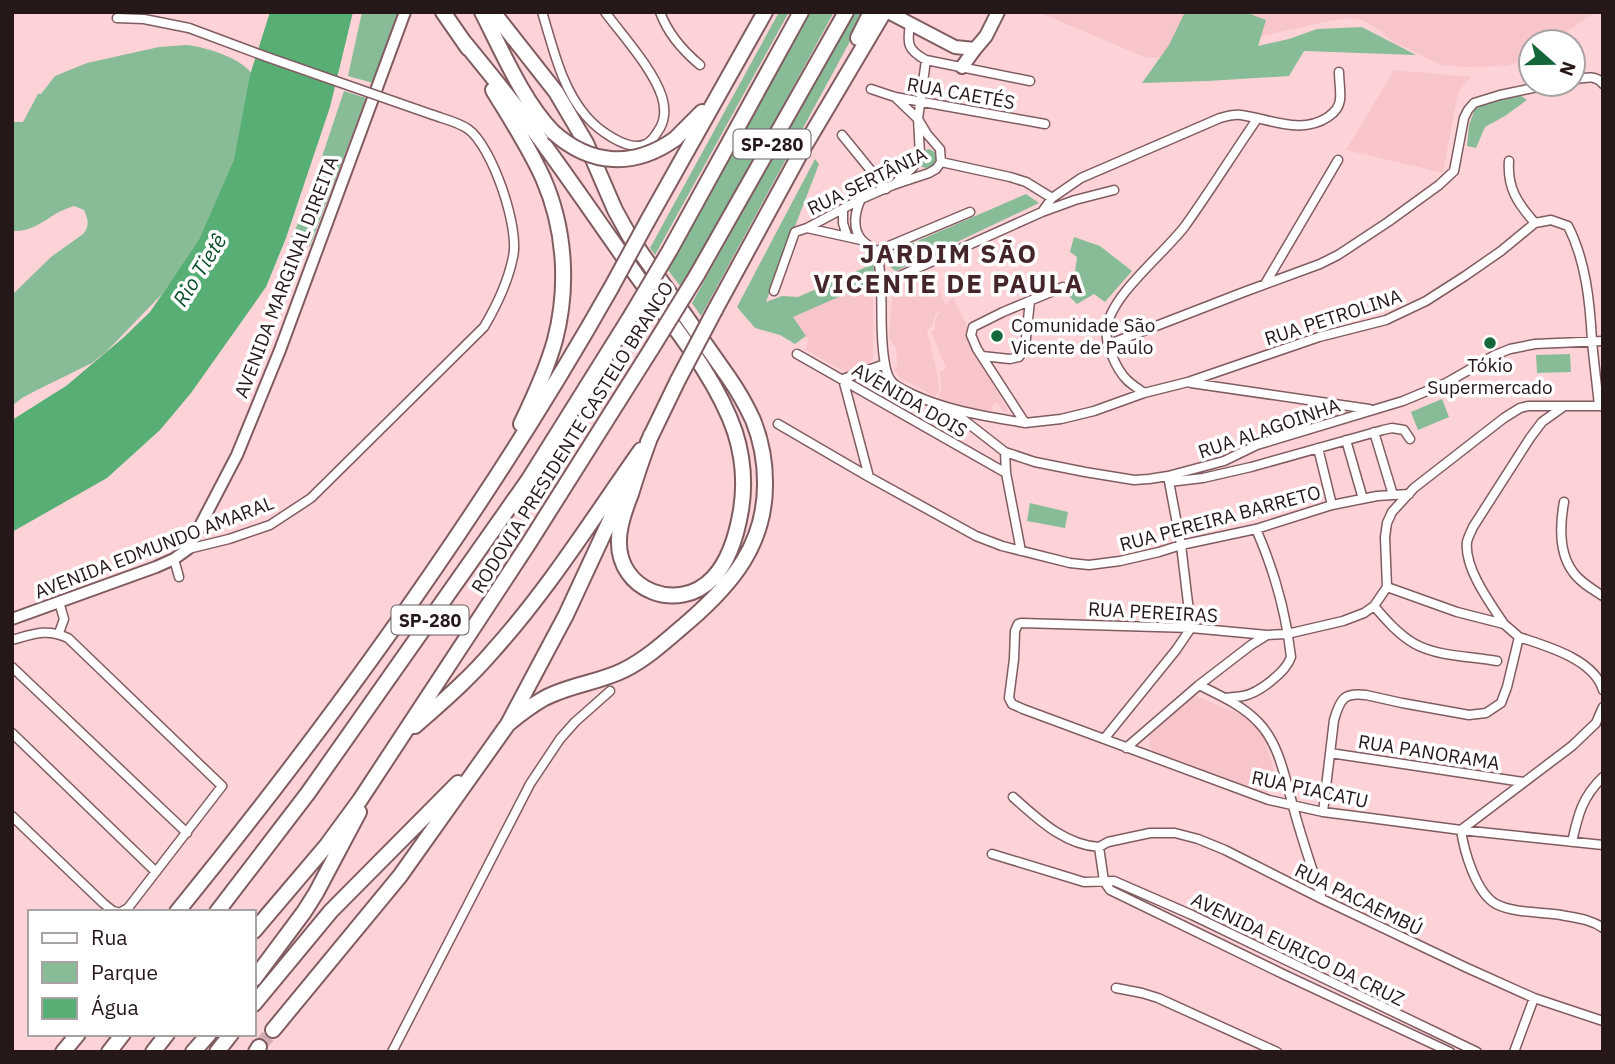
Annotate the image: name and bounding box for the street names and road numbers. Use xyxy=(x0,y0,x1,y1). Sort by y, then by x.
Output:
street label: RUA CAETÉS xyxy=(905,72,1017,114)
road number: SP-280 xyxy=(734,130,810,159)
street label: RUA SERTÂNIA xyxy=(803,142,931,220)
street label: AVENIDA MARGINAL DIREITA xyxy=(229,153,343,401)
street label: RODOVIA PRESIDENTE CASTELO BRANCO xyxy=(466,277,678,597)
street label: RUA PETROLINA xyxy=(1261,284,1405,350)
street label: AVENIDA DOIS xyxy=(848,357,972,443)
street label: RUA ALAGOINHA xyxy=(1195,392,1343,464)
street label: RUA PEREIRA BARRETO xyxy=(1117,480,1323,556)
street label: AVENIDA EDMUNDO AMARAL xyxy=(31,490,277,604)
street label: RUA PEREIRAS xyxy=(1087,597,1219,627)
road number: SP-280 xyxy=(392,606,468,634)
street label: RUA PANORAMA xyxy=(1357,729,1501,775)
street label: RUA PIACATU xyxy=(1249,765,1371,813)
street label: RUA PACAEMBÚ xyxy=(1291,858,1427,940)
street label: AVENIDA EURICO DA CRUZ xyxy=(1187,887,1409,1011)

